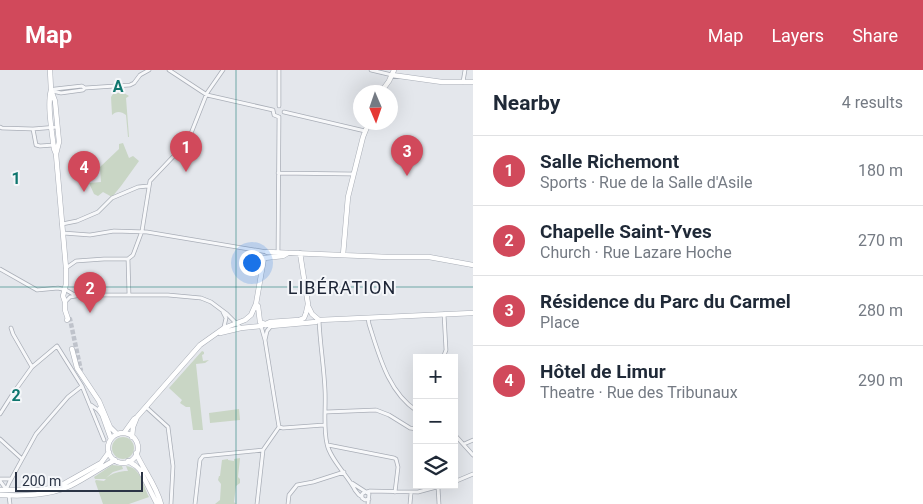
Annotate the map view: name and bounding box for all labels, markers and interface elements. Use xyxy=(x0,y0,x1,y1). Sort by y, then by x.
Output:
text: Map xyxy=(25,21,72,49)
text: Map xyxy=(708,25,743,46)
text: Layers xyxy=(771,25,824,46)
text: Share xyxy=(852,25,898,46)
text: A xyxy=(113,77,124,96)
north arrow xyxy=(353,85,398,130)
text: Nearby xyxy=(493,91,560,115)
text: 4 results xyxy=(842,93,903,112)
pin: 1 xyxy=(170,131,202,172)
pin: 3 xyxy=(391,135,423,176)
text: Salle Richemont xyxy=(540,150,679,173)
pin: 4 xyxy=(68,151,100,192)
text: 1 xyxy=(504,161,514,180)
text: 180 m xyxy=(858,161,903,180)
text: 1 xyxy=(11,169,21,188)
text: Sports · Rue de la Salle d'Asile xyxy=(540,173,752,192)
text: Chapelle Saint-Yves xyxy=(540,220,712,243)
text: 2 xyxy=(504,231,514,250)
text: 270 m xyxy=(858,231,903,250)
text: Church · Rue Lazare Hoche xyxy=(540,243,732,262)
your location xyxy=(239,250,265,276)
pin: 2 xyxy=(74,272,106,313)
district label: LIBÉRATION xyxy=(288,277,396,298)
text: Résidence du Parc du Carmel xyxy=(540,290,791,313)
text: 3 xyxy=(504,301,514,320)
text: 280 m xyxy=(858,301,903,320)
text: Place xyxy=(540,313,580,332)
map controls xyxy=(413,354,458,489)
button: + xyxy=(413,354,458,399)
text: Hôtel de Limur xyxy=(540,360,666,383)
text: 4 xyxy=(504,371,514,390)
text: 290 m xyxy=(858,371,903,390)
text: Theatre · Rue des Tribunaux xyxy=(540,383,738,402)
text: 2 xyxy=(11,386,21,405)
button: − xyxy=(413,399,458,444)
button: layers xyxy=(413,444,458,489)
scale bar xyxy=(15,469,142,492)
text: 200 m xyxy=(22,473,61,489)

